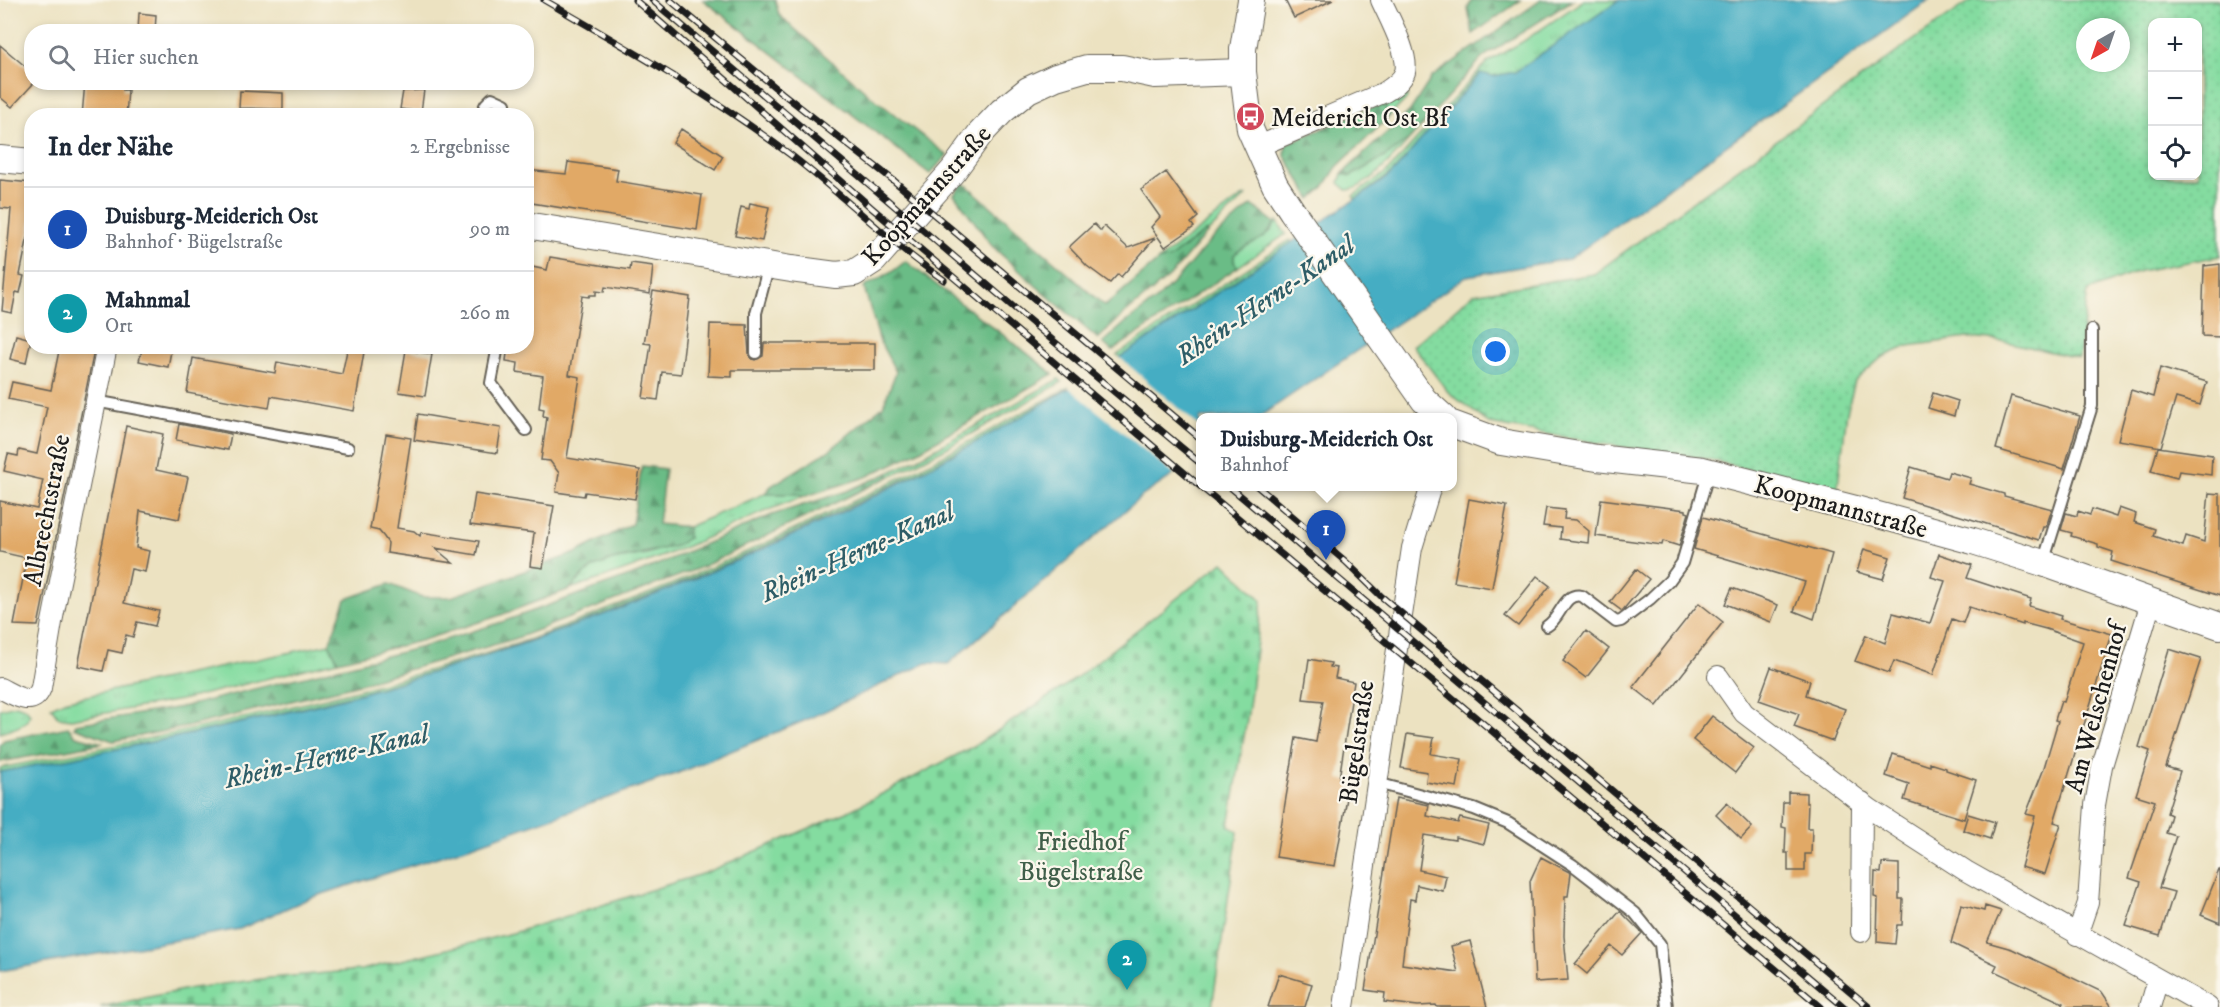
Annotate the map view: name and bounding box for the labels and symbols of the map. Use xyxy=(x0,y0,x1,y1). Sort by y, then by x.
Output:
north arrow xyxy=(2076,18,2130,72)
bus stop icon: Meiderich Ost Bf xyxy=(1234,101,1266,133)
place label: Meiderich Ost Bf xyxy=(1271,102,1452,135)
street label: Koopmannstraße xyxy=(855,119,999,273)
water label: Rhein-Herne-Kanal xyxy=(1169,227,1364,374)
your location xyxy=(1481,337,1510,366)
street label: Albrechtstraße xyxy=(17,431,78,589)
street label: Koopmannstraße xyxy=(1750,468,1931,546)
water label: Rhein-Herne-Kanal xyxy=(754,494,962,611)
pin: 1 xyxy=(1306,510,1346,560)
street label: Am Welschenhof xyxy=(2058,616,2136,797)
street label: Bügelstraße xyxy=(1332,678,1382,806)
water label: Rhein-Herne-Kanal xyxy=(220,716,435,797)
park label: Friedhof Bügelstraße xyxy=(1019,826,1143,889)
pin: 2 xyxy=(1108,940,1146,990)

